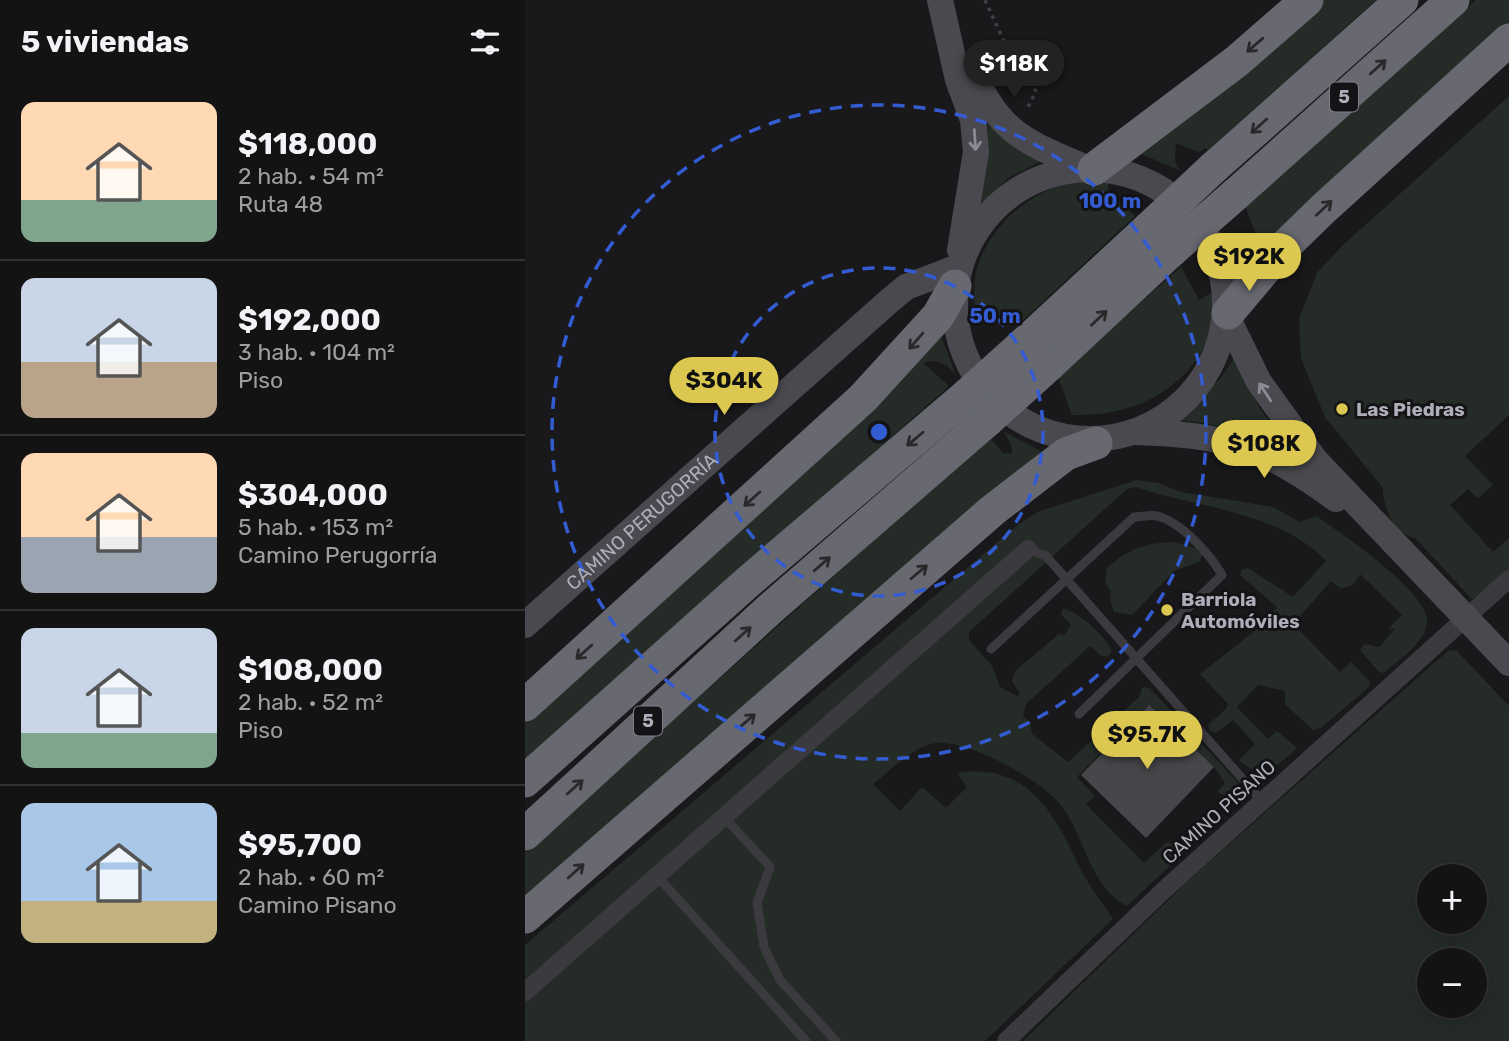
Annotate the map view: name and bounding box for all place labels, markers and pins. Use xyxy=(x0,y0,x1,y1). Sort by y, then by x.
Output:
pin: $118K xyxy=(965,41,1063,100)
pin: $192K xyxy=(1200,233,1298,293)
pin: $304K xyxy=(675,358,773,417)
place label: Las Piedras xyxy=(1356,398,1465,421)
marker: Las Piedras xyxy=(1334,401,1350,417)
centre of rings xyxy=(867,420,891,444)
pin: $108K xyxy=(1215,420,1313,480)
place label: Barriola Automóviles xyxy=(1181,588,1300,633)
marker: Barriola Automóviles xyxy=(1159,602,1175,618)
pin: $95.7K xyxy=(1090,712,1204,771)

